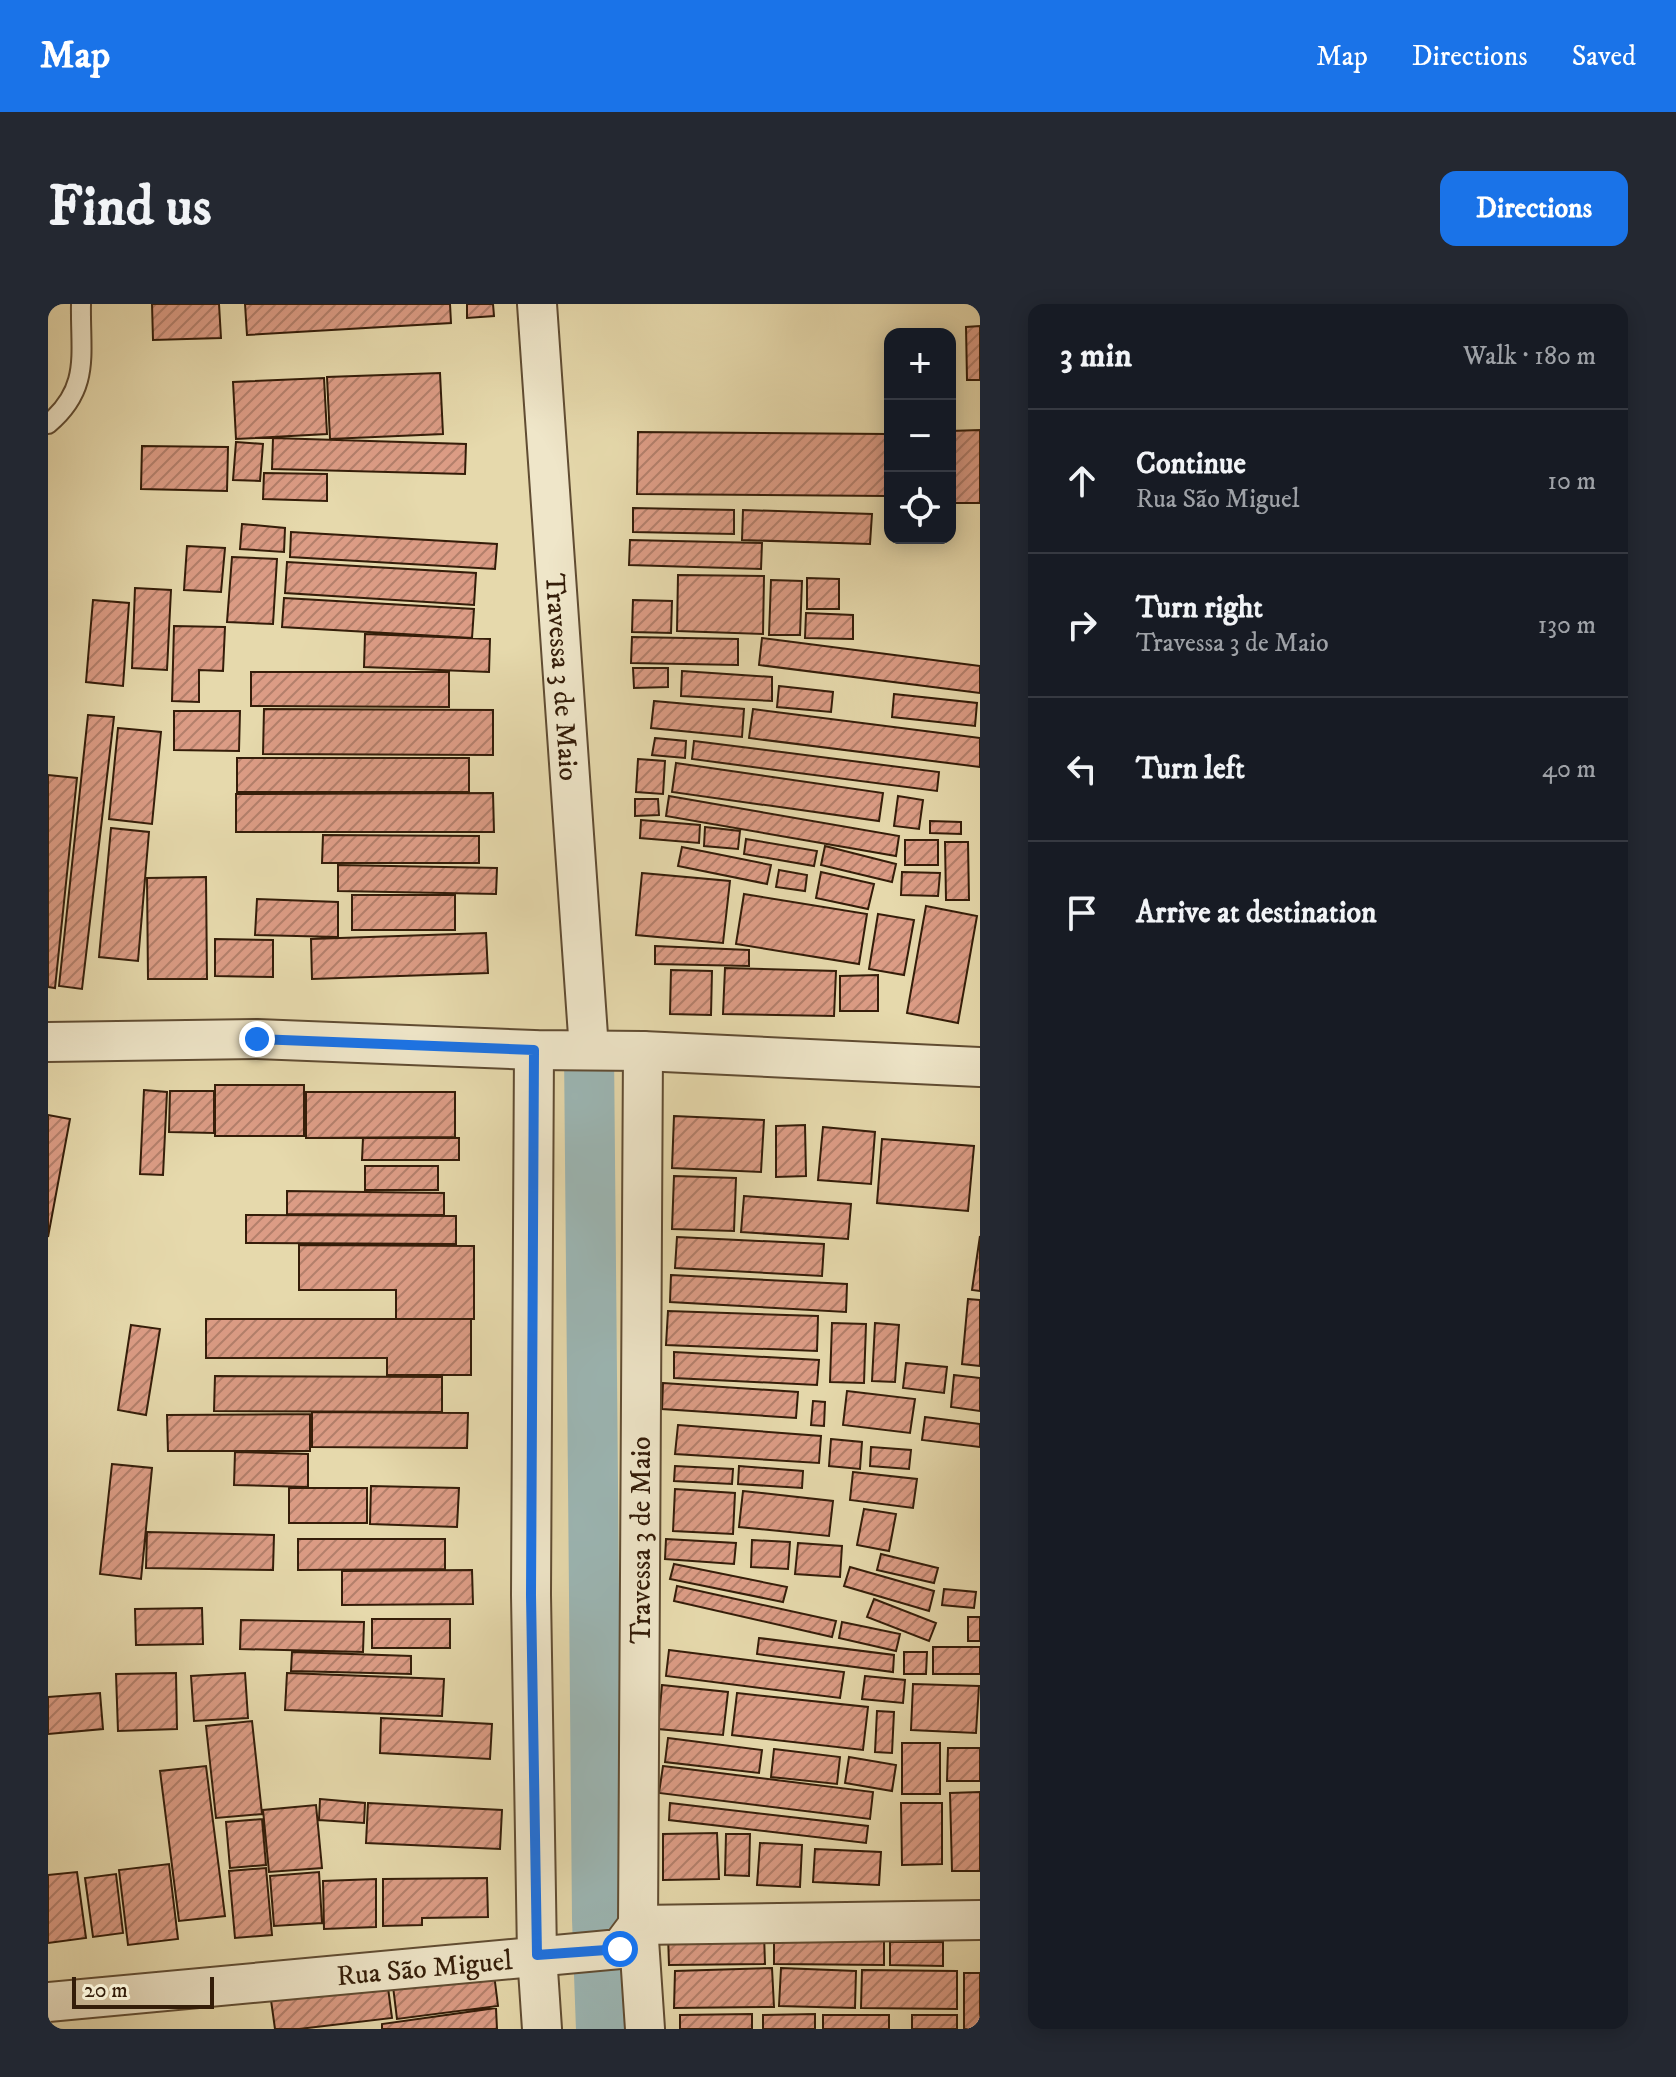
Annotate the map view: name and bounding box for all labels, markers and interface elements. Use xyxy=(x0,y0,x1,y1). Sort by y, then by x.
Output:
text: Map xyxy=(40,32,110,80)
text: Map xyxy=(1316,39,1368,74)
text: Directions xyxy=(1412,39,1528,74)
text: Saved xyxy=(1572,39,1636,74)
button: Directions xyxy=(1440,171,1628,246)
text: Find us xyxy=(48,173,212,243)
map controls xyxy=(884,328,956,544)
button: + xyxy=(884,328,956,400)
text: 3 min xyxy=(1060,335,1132,377)
text: Walk · 180 m xyxy=(1463,340,1596,373)
button: − xyxy=(884,400,956,472)
text: Continue xyxy=(1136,446,1246,483)
icon: ahead xyxy=(1060,459,1104,503)
text: 10 m xyxy=(1547,465,1596,498)
button: locate xyxy=(884,472,956,544)
text: Rua São Miguel xyxy=(1136,483,1300,516)
street label: Travessa 3 de Maio xyxy=(537,572,586,782)
text: Turn right xyxy=(1136,590,1263,627)
icon: right xyxy=(1060,603,1104,647)
text: 130 m xyxy=(1538,609,1596,642)
text: Travessa 3 de Maio xyxy=(1136,627,1329,660)
icon: left xyxy=(1060,747,1104,791)
text: Turn left xyxy=(1136,751,1245,788)
text: 40 m xyxy=(1542,753,1596,786)
icon: arrive xyxy=(1060,891,1104,935)
text: Arrive at destination xyxy=(1136,895,1377,932)
route end xyxy=(239,1021,275,1057)
street label: Travessa 3 de Maio xyxy=(624,1436,659,1644)
route start xyxy=(602,1931,638,1967)
street label: Rua São Miguel xyxy=(335,1943,514,1994)
scale bar xyxy=(72,1973,214,2009)
text: 20 m xyxy=(84,1977,128,2004)

